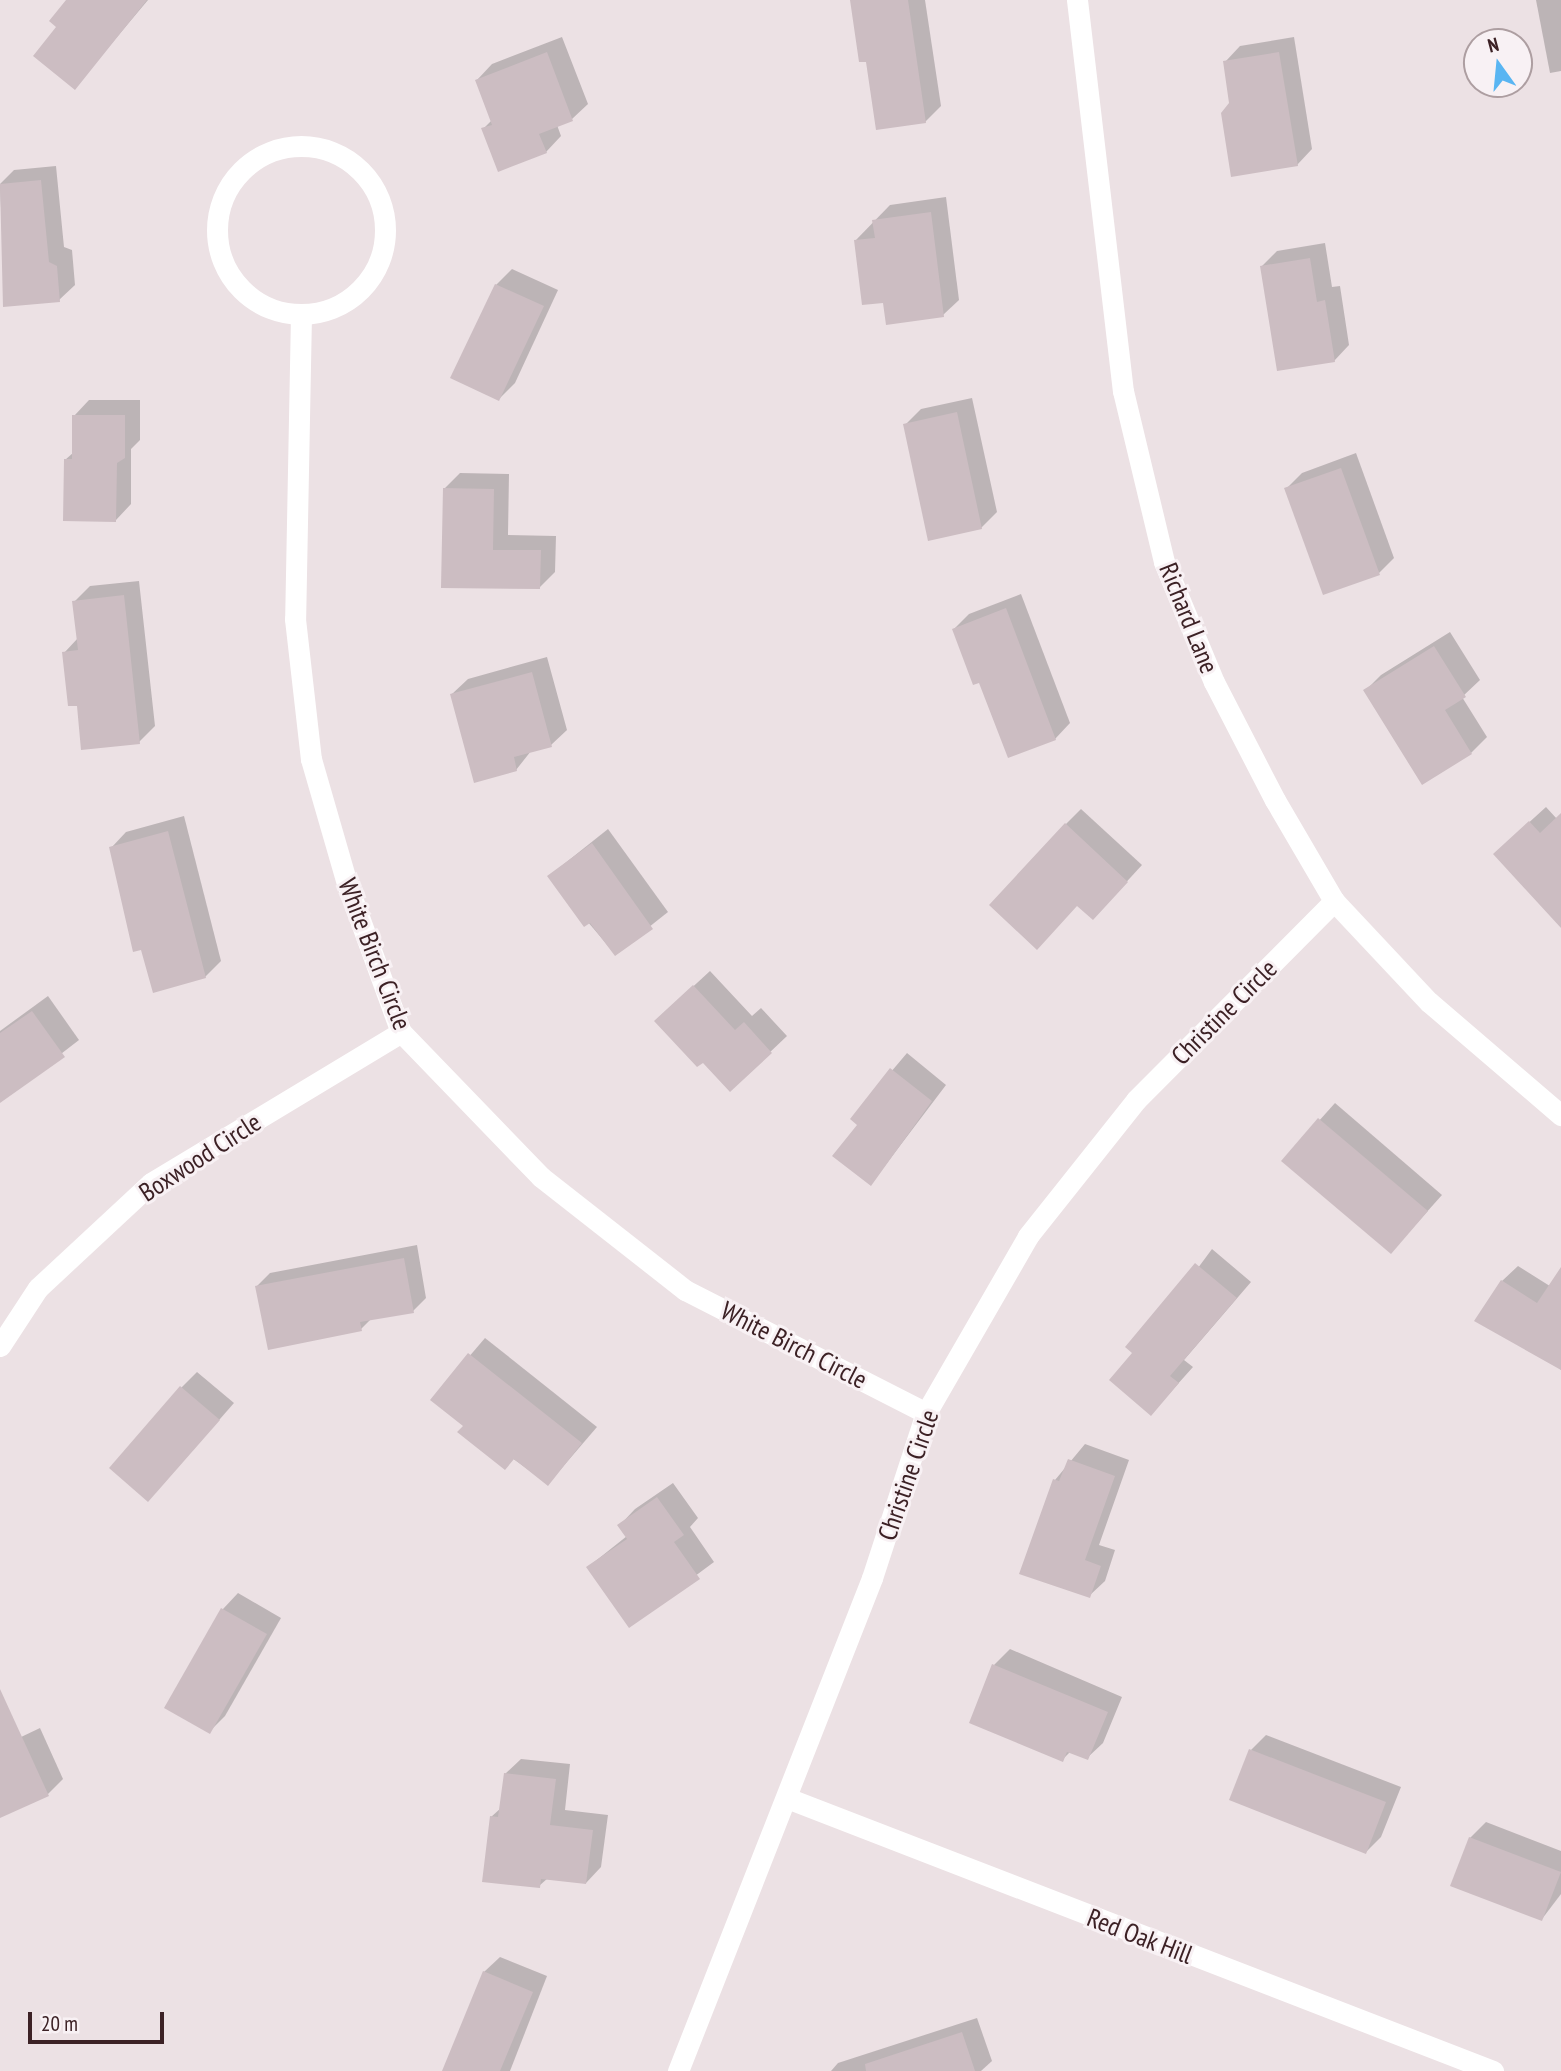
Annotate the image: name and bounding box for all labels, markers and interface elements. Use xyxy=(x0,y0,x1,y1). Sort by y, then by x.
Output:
north arrow xyxy=(1463,28,1533,98)
text: N xyxy=(1485,32,1501,58)
street label: Richard Lane xyxy=(1153,558,1225,678)
street label: White Birch Circle xyxy=(332,874,418,1034)
street label: Christine Circle xyxy=(1165,953,1283,1071)
street label: Boxwood Circle xyxy=(133,1106,267,1208)
street label: White Birch Circle xyxy=(716,1295,872,1395)
street label: Christine Circle xyxy=(871,1406,945,1544)
street label: Red Oak Hill xyxy=(1083,1902,1197,1970)
scale bar xyxy=(32,1997,168,2041)
text: 20 m xyxy=(41,2010,78,2037)

